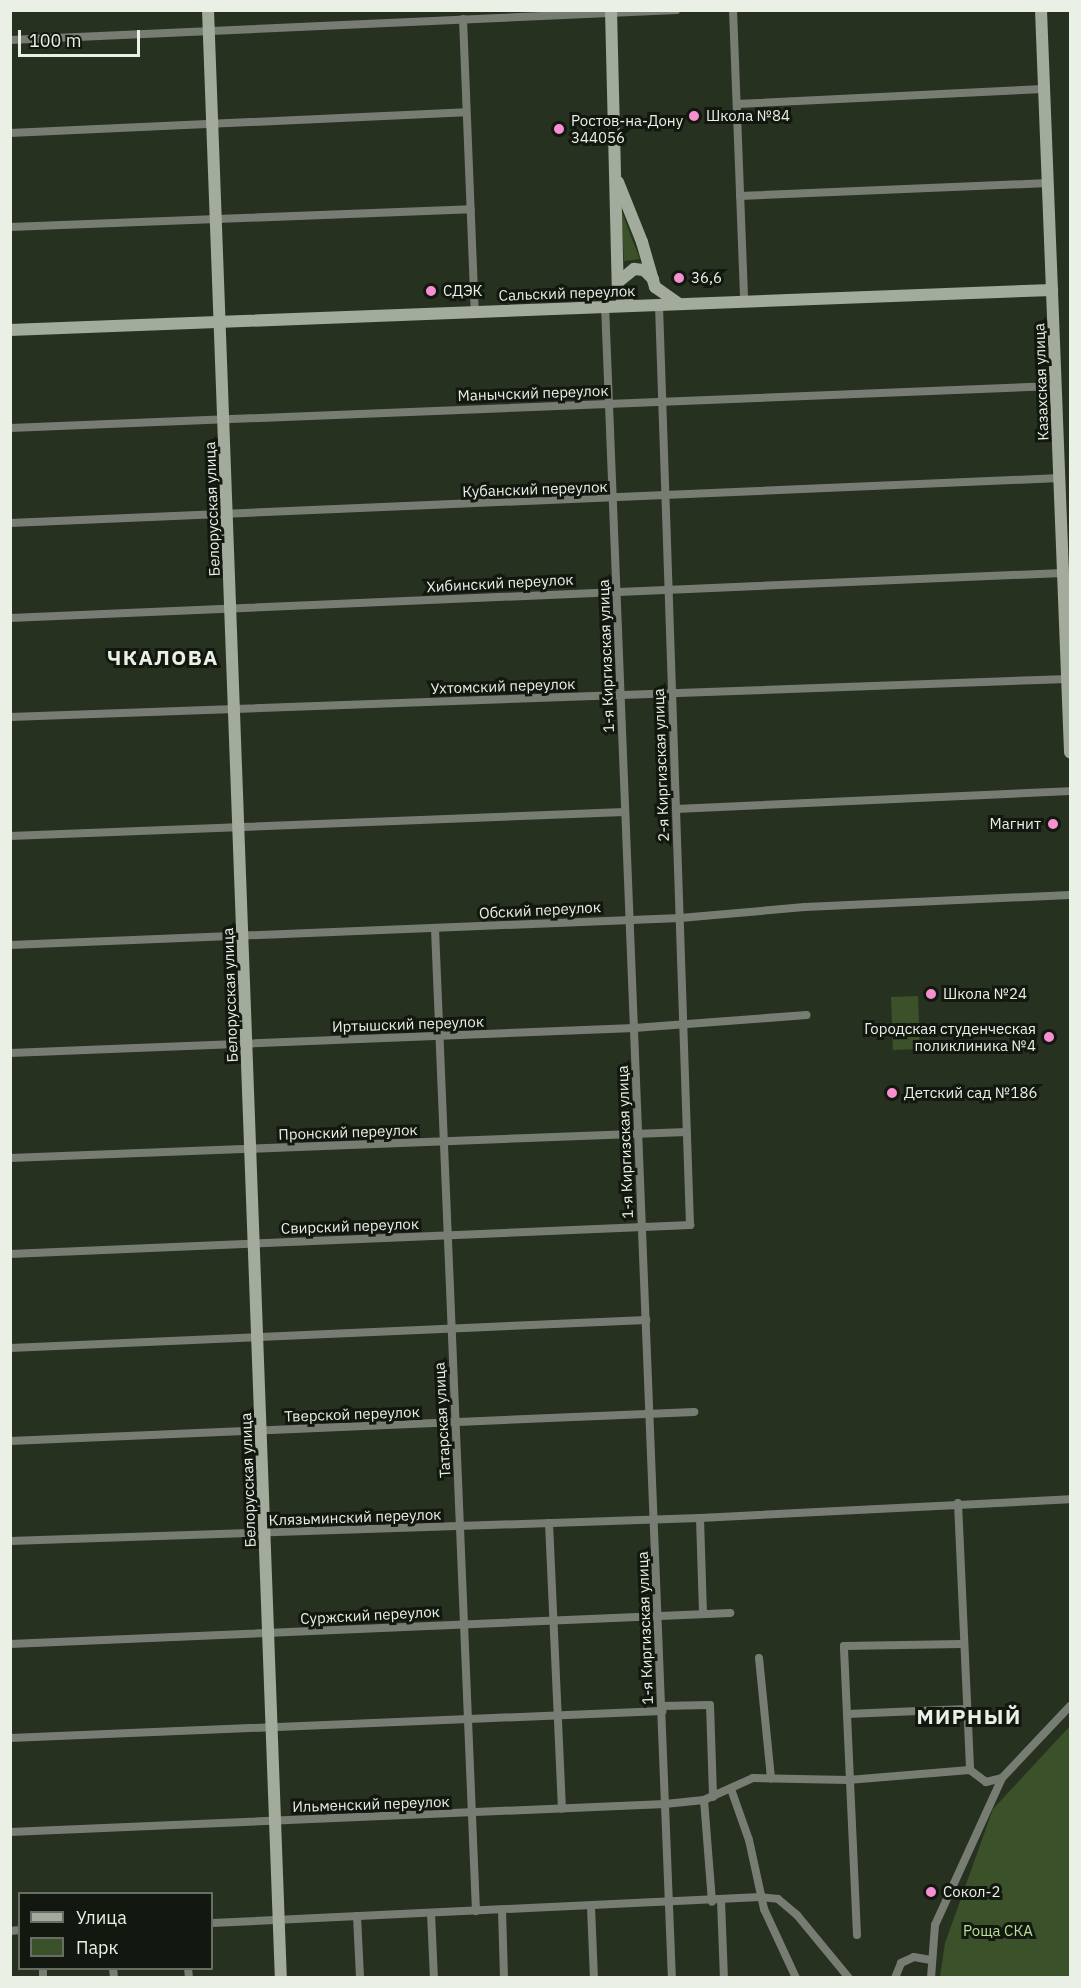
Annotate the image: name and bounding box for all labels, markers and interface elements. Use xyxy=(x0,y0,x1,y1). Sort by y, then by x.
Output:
scale bar xyxy=(21,18,142,56)
text: 100 m xyxy=(29,29,81,52)
place label: Школа №84 xyxy=(706,107,790,125)
marker: Школа №84 xyxy=(687,109,701,123)
place label: Ростов-на-Дону 344056 xyxy=(571,111,683,146)
marker: Ростов-на-Дону 344056 xyxy=(552,122,566,136)
place label: 36,6 xyxy=(691,269,722,287)
marker: 36,6 xyxy=(672,271,686,285)
place label: СДЭК xyxy=(443,282,483,300)
street label: Сальский переулок xyxy=(498,282,636,304)
marker: СДЭК xyxy=(424,284,438,298)
street label: Казахская улица xyxy=(1030,323,1052,441)
street label: Манычский переулок xyxy=(457,381,609,405)
street label: Белорусская улица xyxy=(201,441,223,577)
street label: Кубанский переулок xyxy=(462,477,608,501)
street label: Хибинский переулок xyxy=(426,570,574,596)
street label: 1-я Киргизская улица xyxy=(594,579,618,733)
district label: ЧКАЛОВА xyxy=(107,644,219,670)
street label: Ухтомский переулок xyxy=(430,674,576,698)
street label: 2-я Киргизская улица xyxy=(649,688,673,842)
place label: Магнит xyxy=(990,815,1041,833)
marker: Магнит xyxy=(1046,817,1060,831)
street label: Обский переулок xyxy=(479,898,601,922)
street label: Белорусская улица xyxy=(219,927,241,1063)
place label: Школа №24 xyxy=(943,985,1027,1003)
marker: Школа №24 xyxy=(924,987,938,1001)
street label: Иртышский переулок xyxy=(332,1012,484,1036)
place label: Городская студенческая поликлиника №4 xyxy=(864,1019,1036,1054)
marker: Городская студенческая поликлиника №4 xyxy=(1040,1028,1058,1046)
street label: 1-я Киргизская улица xyxy=(613,1065,637,1219)
place label: Детский сад №186 xyxy=(904,1084,1038,1102)
marker: Детский сад №186 xyxy=(885,1086,899,1100)
street label: Пронский переулок xyxy=(278,1121,418,1143)
street label: Свирский переулок xyxy=(281,1215,419,1237)
street label: Татарская улица xyxy=(430,1362,454,1478)
street label: Тверской переулок xyxy=(284,1403,420,1425)
street label: Белорусская улица xyxy=(237,1412,259,1548)
street label: Клязьминский переулок xyxy=(268,1505,442,1529)
street label: 1-я Киргизская улица xyxy=(633,1551,657,1705)
street label: Суржский переулок xyxy=(300,1602,440,1628)
district label: МИРНЫЙ xyxy=(916,1703,1022,1729)
street label: Ильменский переулок xyxy=(292,1792,450,1816)
place label: Сокол-2 xyxy=(943,1883,1001,1901)
marker: Сокол-2 xyxy=(924,1885,938,1899)
legend xyxy=(18,1892,213,1970)
text: Улица xyxy=(76,1906,127,1929)
park label: Роща СКА xyxy=(963,1922,1033,1940)
text: Парк xyxy=(76,1936,118,1959)

